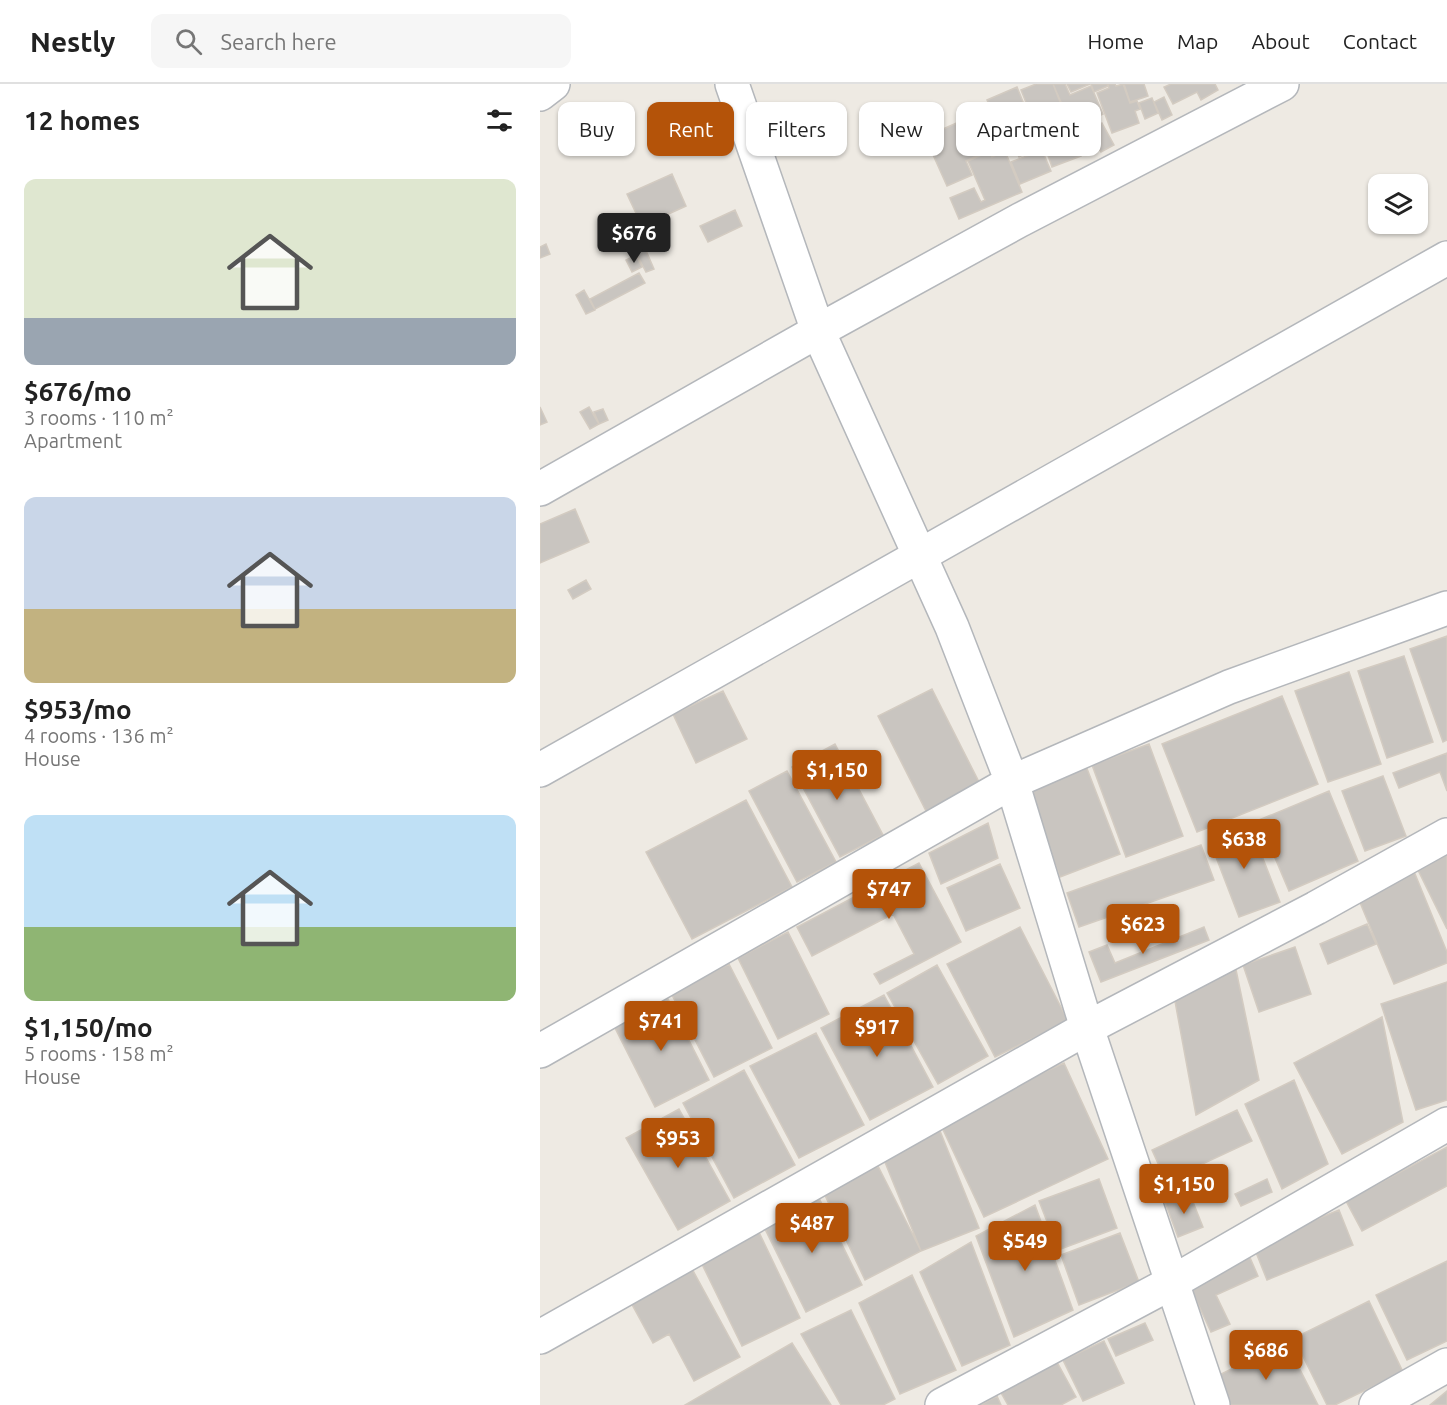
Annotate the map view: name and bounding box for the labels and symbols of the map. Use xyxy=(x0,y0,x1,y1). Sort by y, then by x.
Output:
pin: $676 xyxy=(598,213,670,264)
pin: $1,150 xyxy=(788,750,886,801)
pin: $638 xyxy=(1208,819,1280,870)
pin: $747 xyxy=(853,869,925,920)
pin: $623 xyxy=(1107,904,1179,955)
pin: $741 xyxy=(625,1001,697,1052)
pin: $917 xyxy=(841,1007,913,1058)
pin: $953 xyxy=(642,1118,714,1169)
pin: $1,150 xyxy=(1135,1164,1233,1215)
pin: $487 xyxy=(776,1203,848,1254)
pin: $549 xyxy=(989,1221,1061,1272)
pin: $686 xyxy=(1230,1330,1302,1381)

